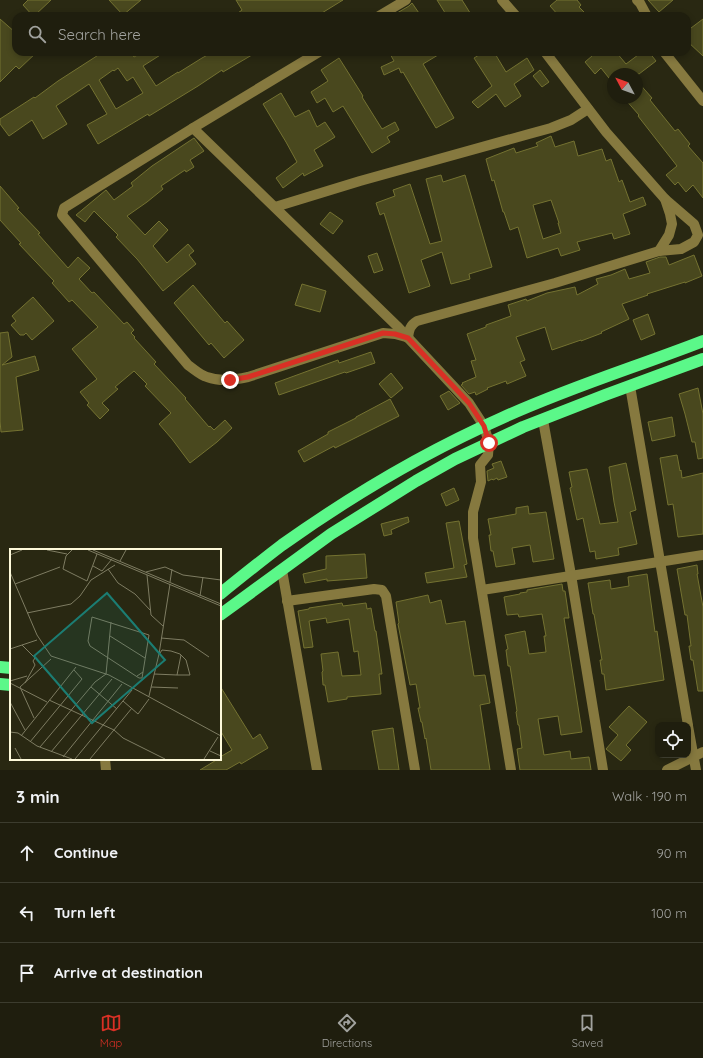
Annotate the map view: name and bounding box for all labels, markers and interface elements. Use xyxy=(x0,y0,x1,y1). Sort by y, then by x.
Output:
search box xyxy=(12,12,691,56)
icon: search xyxy=(26,23,48,45)
text: Search here xyxy=(58,25,141,44)
north arrow xyxy=(607,68,643,104)
route end xyxy=(221,371,239,389)
route start xyxy=(480,434,498,452)
inset map xyxy=(10,549,221,760)
map controls xyxy=(655,722,691,758)
button: locate xyxy=(655,722,691,758)
text: 3 min xyxy=(16,786,60,807)
text: Walk · 190 m xyxy=(612,788,687,804)
icon: ahead xyxy=(16,842,38,864)
text: Continue xyxy=(54,843,118,862)
text: 90 m xyxy=(657,845,687,861)
icon: left xyxy=(16,902,38,924)
text: Turn left xyxy=(54,903,116,922)
text: 100 m xyxy=(651,905,687,921)
icon: arrive xyxy=(16,962,38,984)
text: Arrive at destination xyxy=(54,963,203,982)
tab: Map xyxy=(100,1012,122,1050)
tab: Directions xyxy=(322,1012,372,1050)
tab: Saved xyxy=(572,1012,603,1050)

